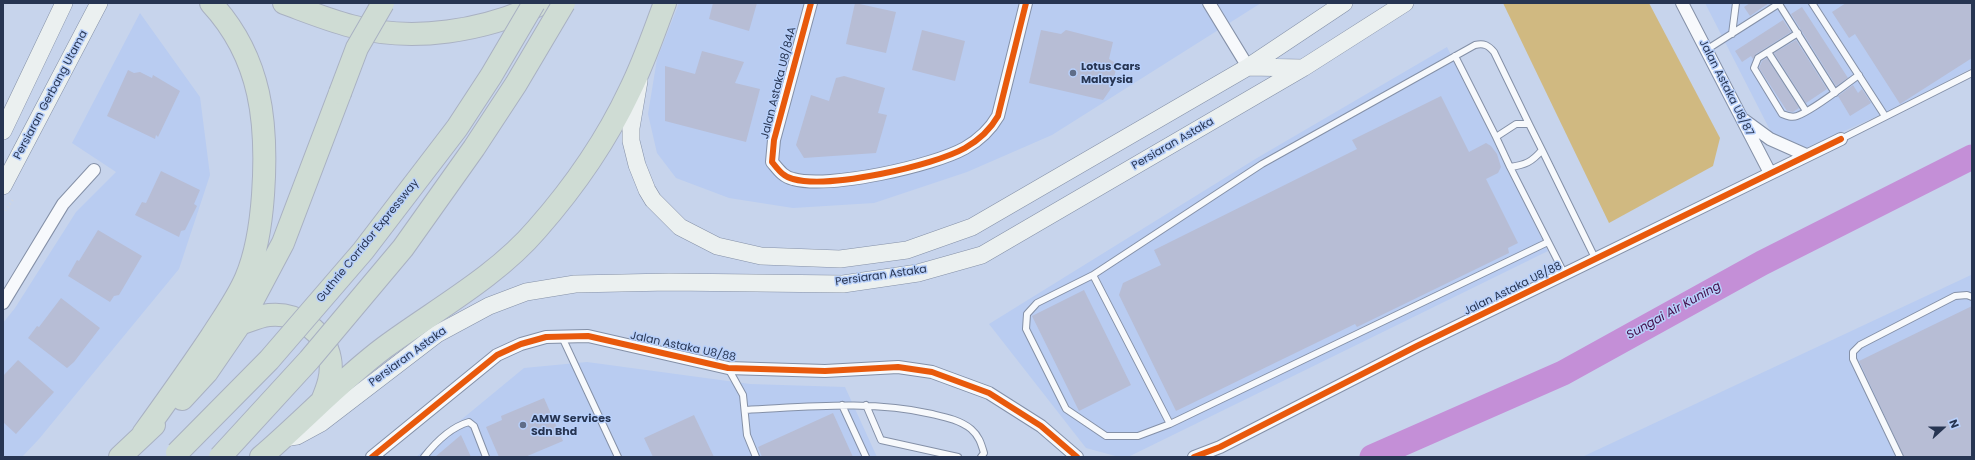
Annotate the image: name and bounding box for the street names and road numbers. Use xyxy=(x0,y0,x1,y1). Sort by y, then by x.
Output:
street label: Jalan Astaka U8/84A xyxy=(759,26,799,140)
street label: Persiaran Gerbang Utama xyxy=(11,28,91,162)
street label: Jalan Astaka U8/87 xyxy=(1696,38,1756,138)
street label: Persiaran Astaka xyxy=(1130,115,1216,173)
street label: Guthrie Corridor Expressway xyxy=(314,177,422,305)
street label: Jalan Astaka U8/88 xyxy=(1462,260,1564,318)
street label: Persiaran Astaka xyxy=(834,263,928,289)
street label: Persiaran Astaka xyxy=(367,325,449,389)
street label: Jalan Astaka U8/88 xyxy=(629,329,737,365)

